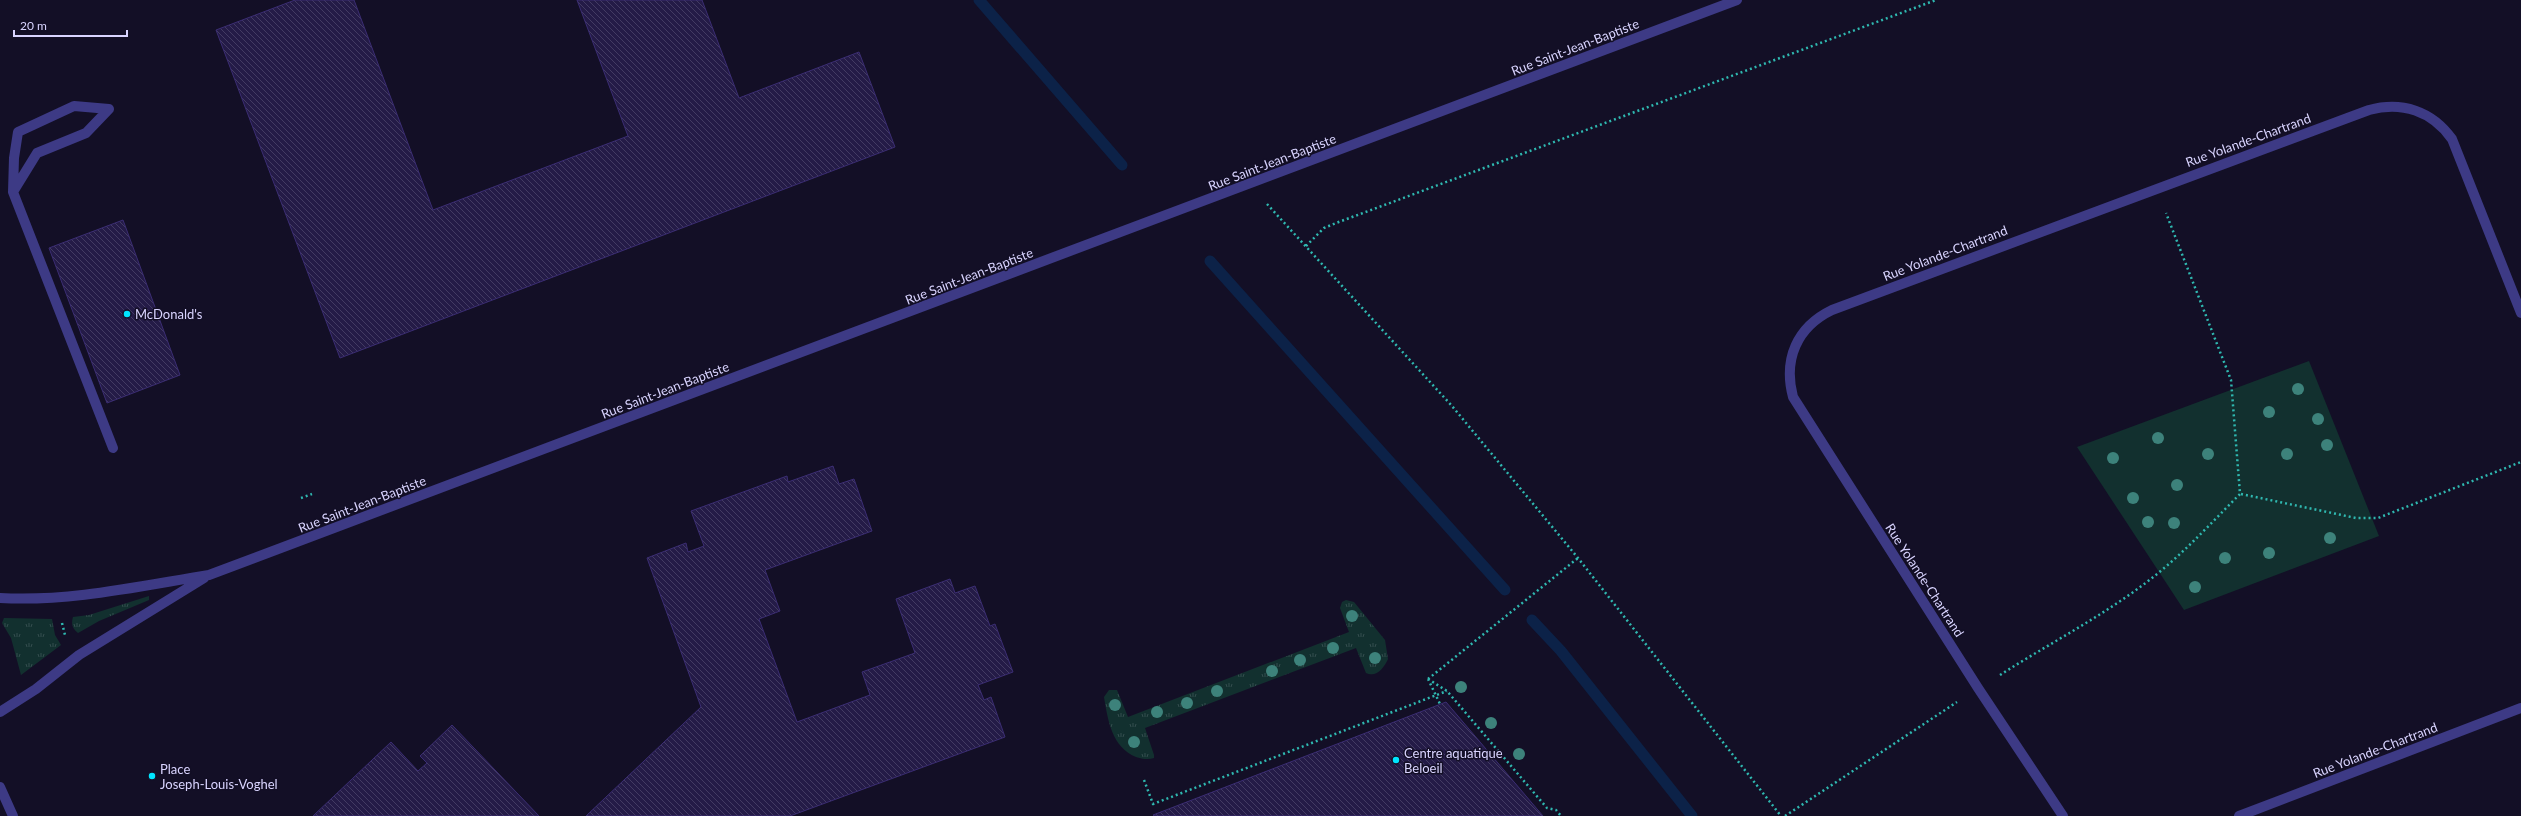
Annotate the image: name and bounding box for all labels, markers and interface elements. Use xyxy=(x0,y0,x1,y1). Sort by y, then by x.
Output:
scale bar xyxy=(14,12,127,38)
street label: Rue Saint-Jean-Baptiste xyxy=(1509,15,1641,79)
text: 20 m xyxy=(20,18,47,33)
street label: Rue Yolande-Chartrand xyxy=(2183,110,2313,170)
street label: Rue Saint-Jean-Baptiste xyxy=(1206,130,1338,194)
street label: Rue Yolande-Chartrand xyxy=(1880,222,2010,284)
street label: Rue Saint-Jean-Baptiste xyxy=(903,244,1035,308)
place label: McDonald's xyxy=(135,306,203,322)
marker: McDonald's xyxy=(122,309,132,319)
street label: Rue Saint-Jean-Baptiste xyxy=(599,358,731,422)
street label: Rue Saint-Jean-Baptiste xyxy=(296,472,428,536)
street label: Rue Yolande-Chartrand xyxy=(1882,520,1968,640)
street label: Rue Yolande-Chartrand xyxy=(2310,719,2440,781)
place label: Centre aquatique Beloeil xyxy=(1404,745,1503,776)
marker: Centre aquatique Beloeil xyxy=(1391,755,1401,765)
place label: Place Joseph-Louis-Voghel xyxy=(160,761,278,792)
marker: Place Joseph-Louis-Voghel xyxy=(147,771,157,781)

